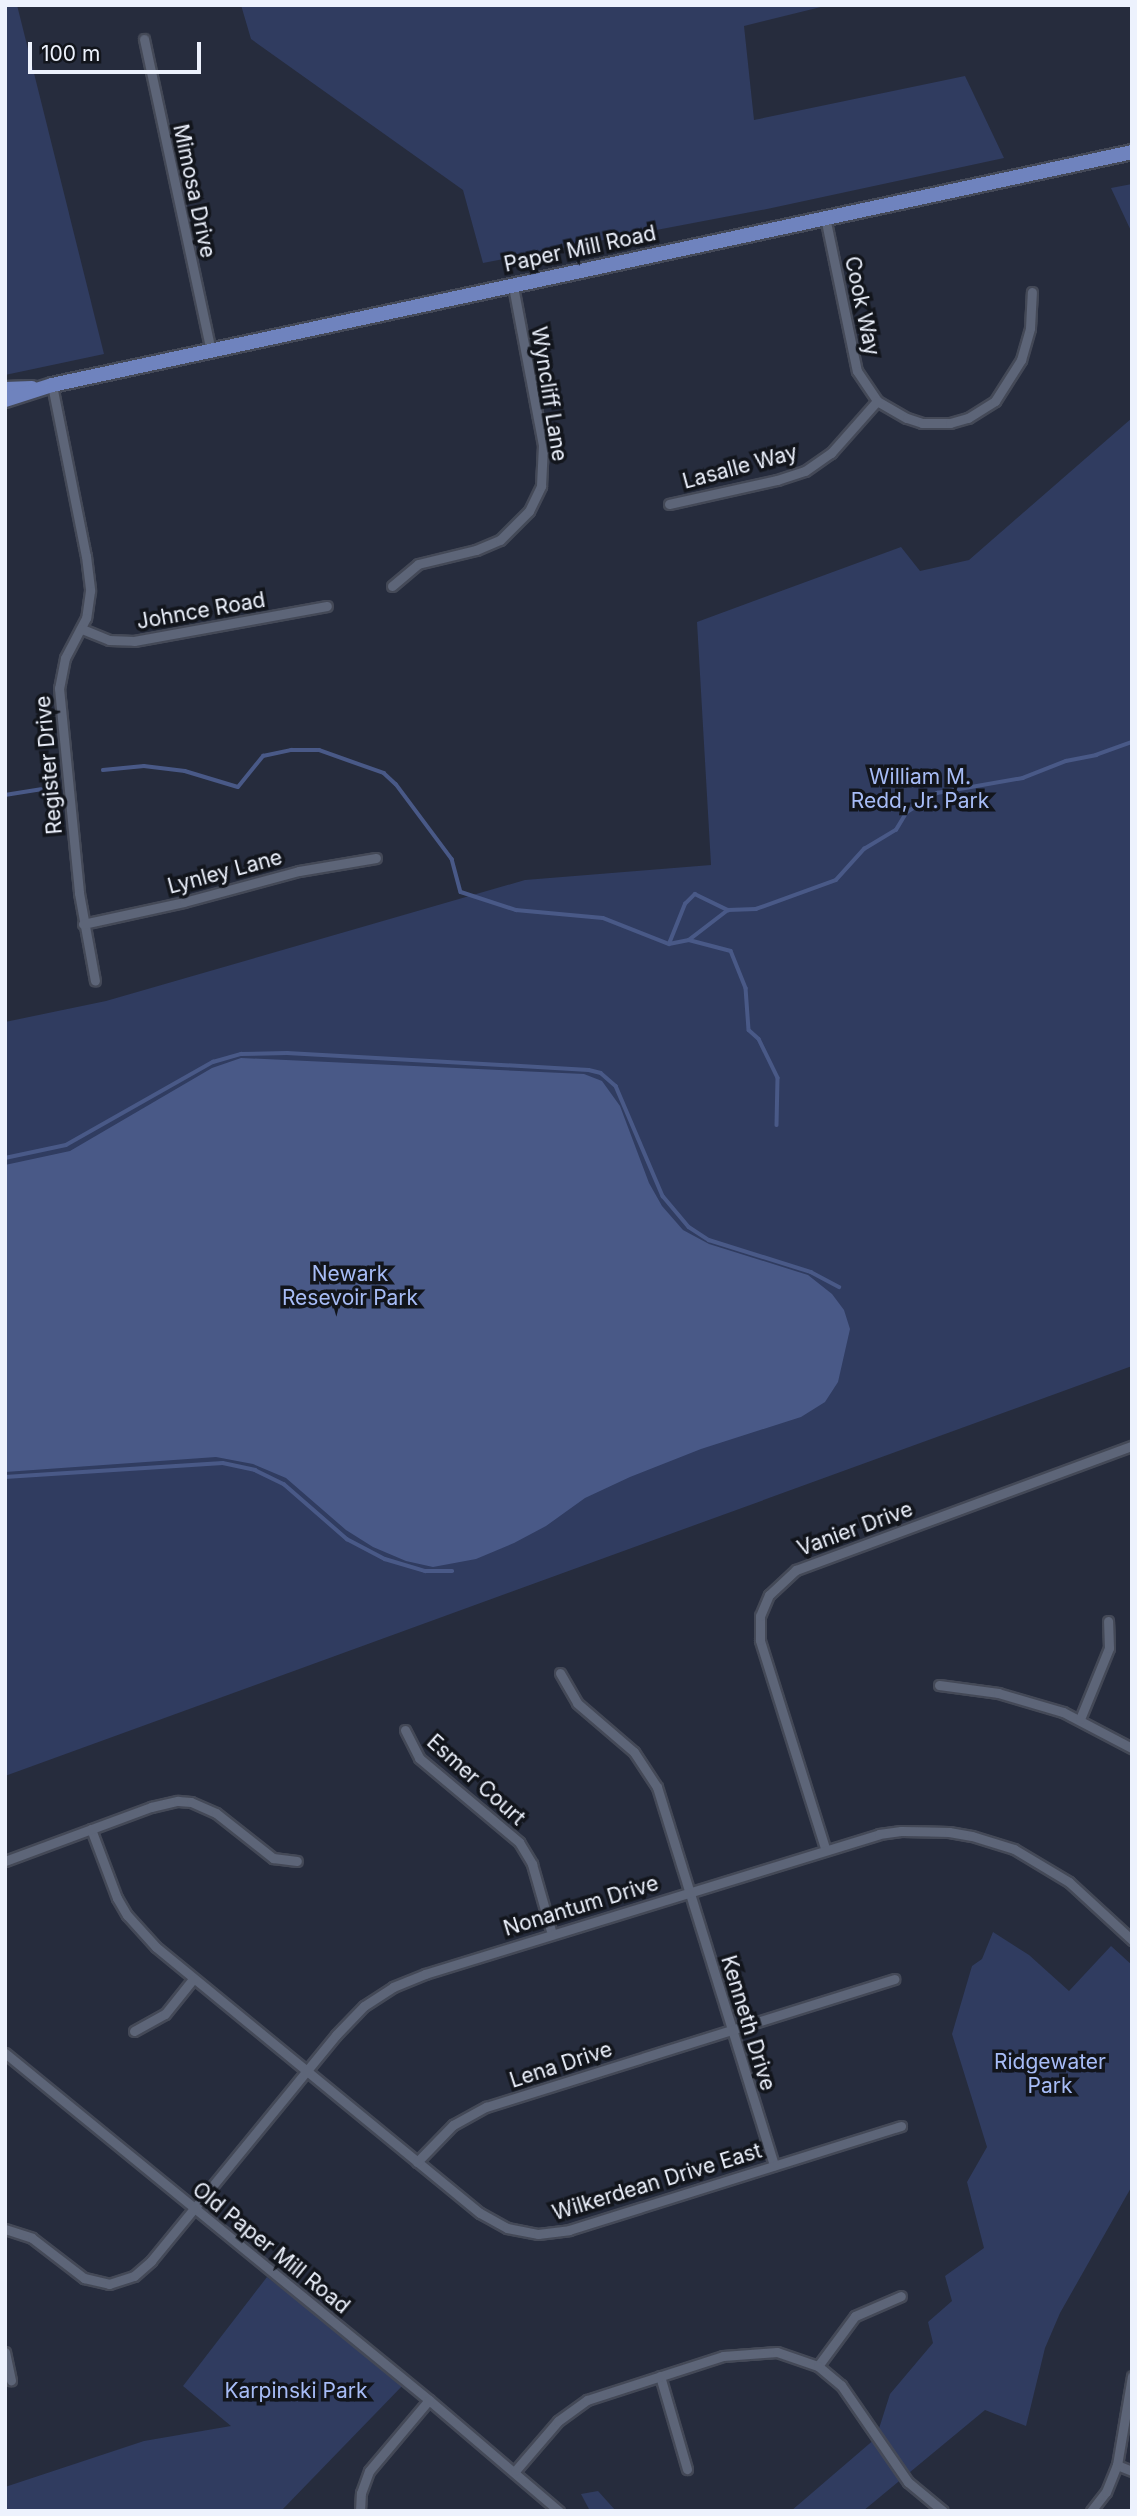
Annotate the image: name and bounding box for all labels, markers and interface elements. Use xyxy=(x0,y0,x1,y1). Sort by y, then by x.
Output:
scale bar xyxy=(32,28,205,72)
text: 100 m xyxy=(41,41,100,66)
street label: Mimosa Drive xyxy=(168,122,220,260)
street label: Paper Mill Road xyxy=(502,221,658,277)
street label: Cook Way xyxy=(839,254,885,358)
street label: Wyncliff Lane xyxy=(526,325,572,463)
street label: Lasalle Way xyxy=(680,440,800,494)
street label: Johnce Road xyxy=(135,587,267,635)
street label: Register Drive xyxy=(30,695,68,835)
park label: William M. Redd, Jr. Park xyxy=(851,764,989,814)
street label: Lynley Lane xyxy=(165,845,285,899)
park label: Newark Resevoir Park xyxy=(282,1261,418,1311)
street label: Vanier Drive xyxy=(794,1496,916,1562)
street label: Esmer Court xyxy=(422,1729,530,1831)
street label: Nonantum Drive xyxy=(500,1870,662,1942)
street label: Kenneth Drive xyxy=(716,1952,780,2094)
street label: Lena Drive xyxy=(507,2037,615,2093)
park label: Ridgewater Park xyxy=(994,2049,1106,2099)
street label: Wilkerdean Drive East xyxy=(549,2138,765,2226)
street label: Old Paper Mill Road xyxy=(187,2177,355,2319)
park label: Karpinski Park xyxy=(224,2378,368,2404)

